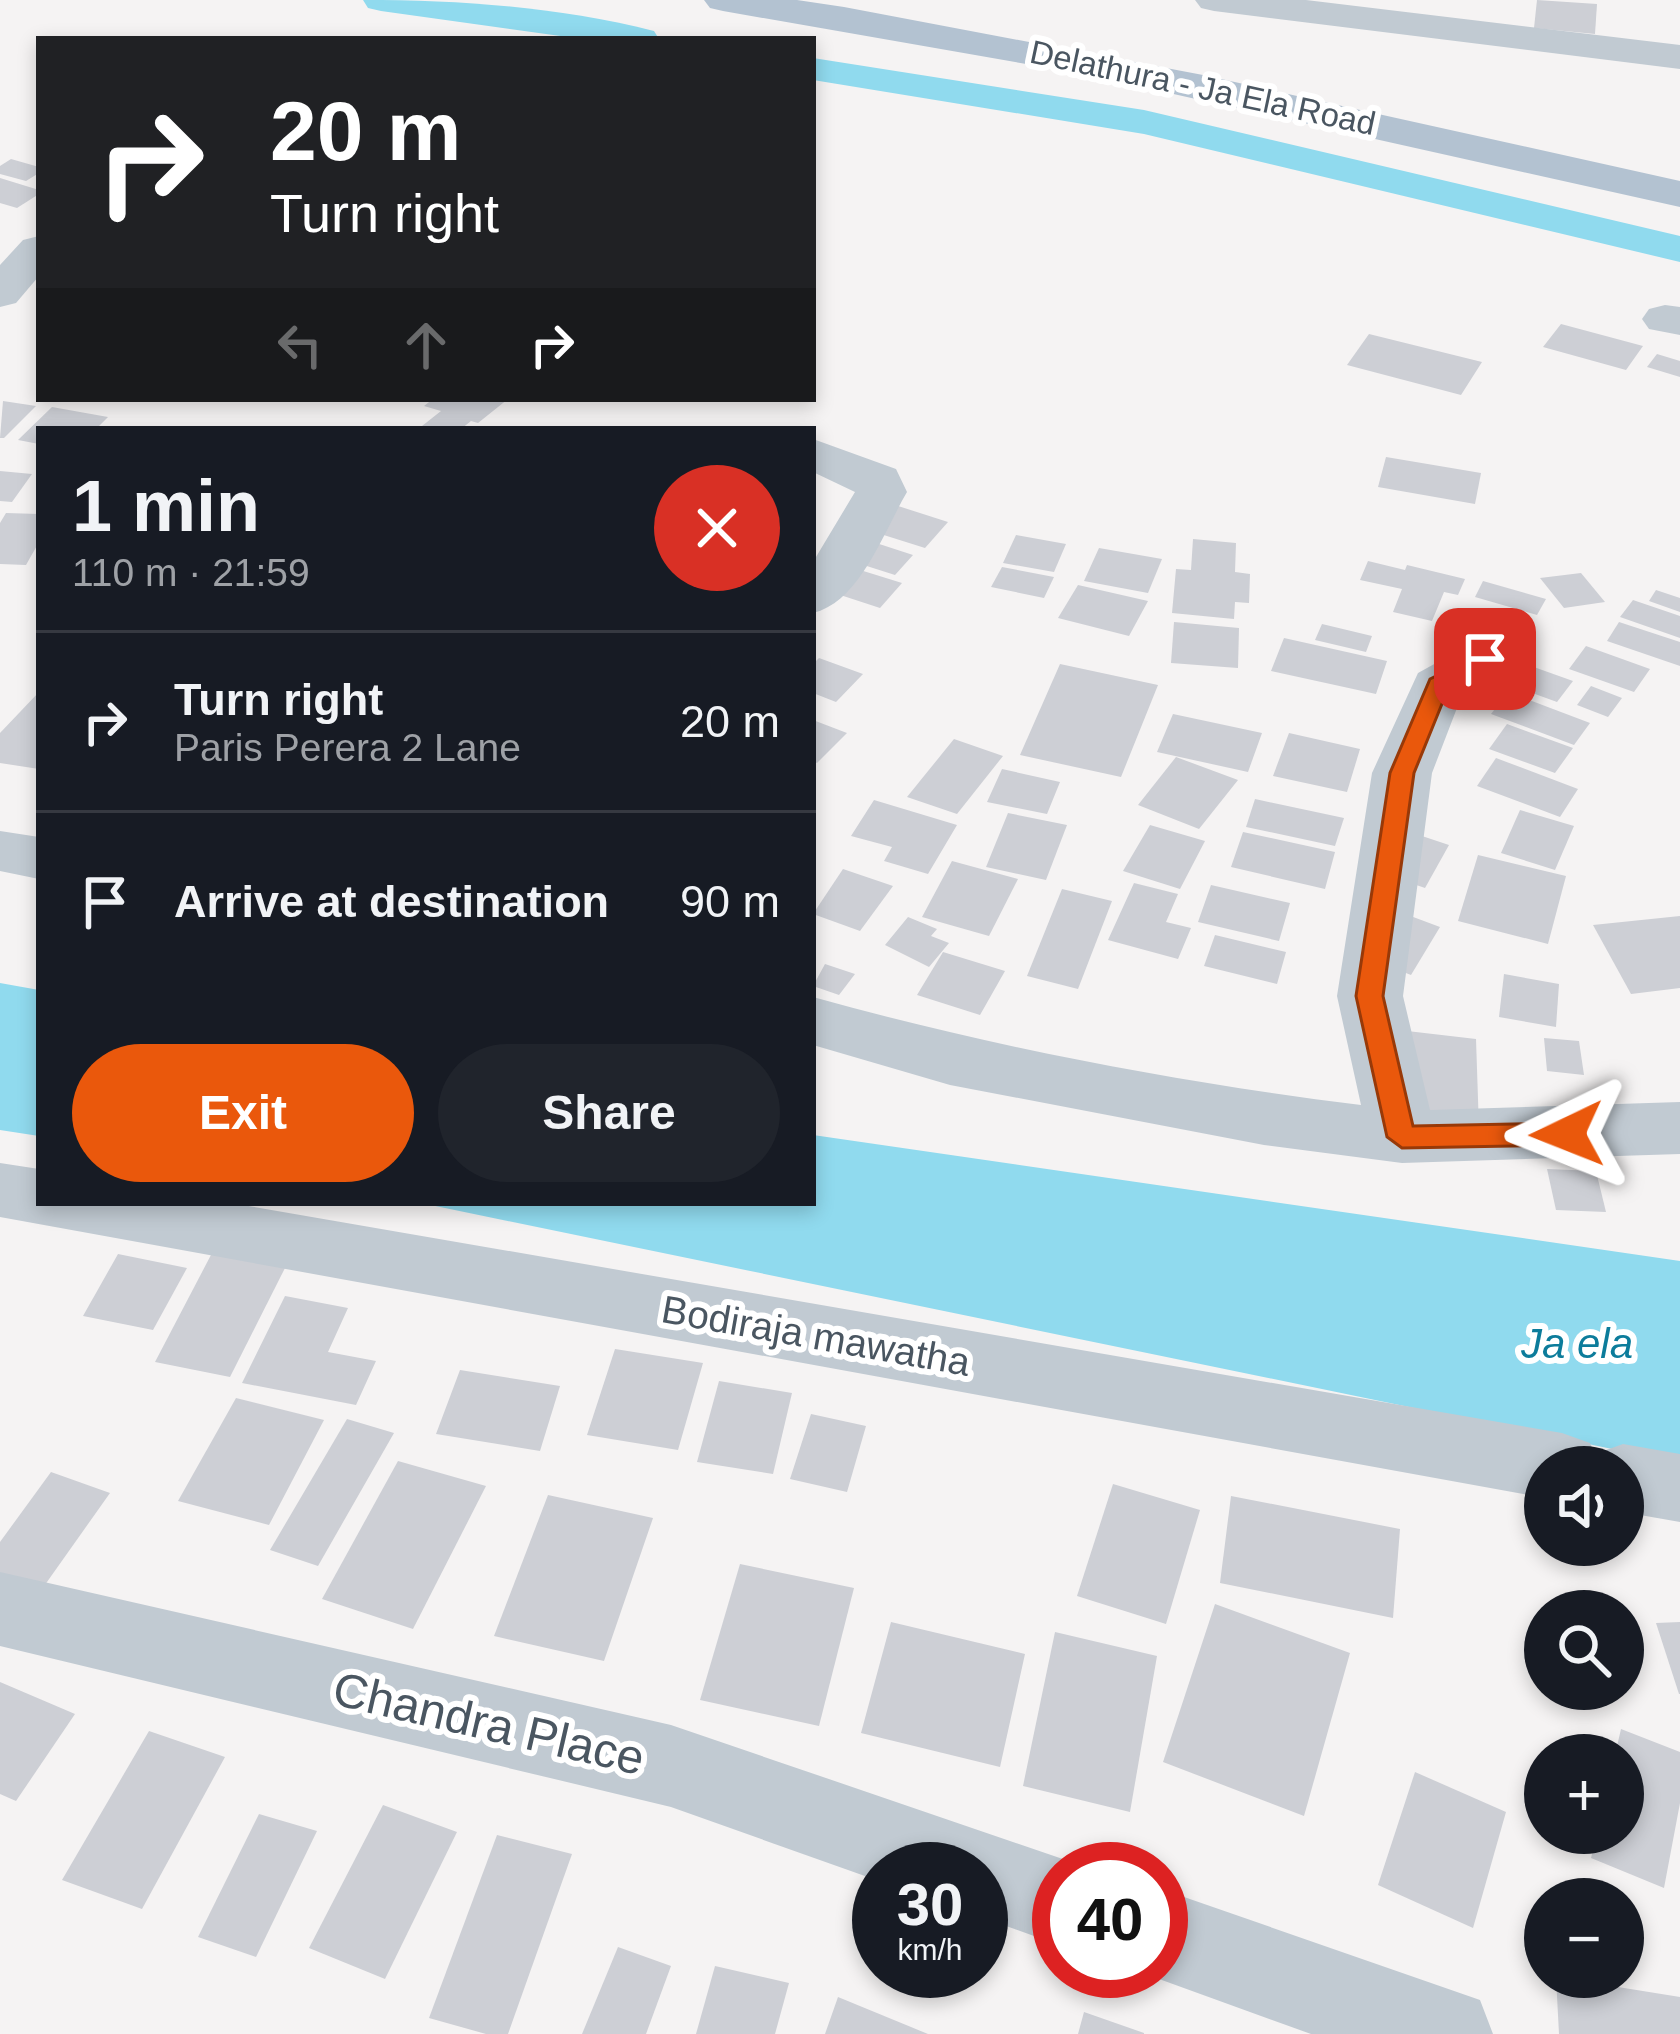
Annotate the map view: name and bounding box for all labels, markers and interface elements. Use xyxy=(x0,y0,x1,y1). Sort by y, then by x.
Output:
street label: Delathura - Ja Ela Road xyxy=(1027,33,1379,142)
icon: right xyxy=(72,84,228,240)
text: 20 m xyxy=(270,84,461,178)
text: Turn right xyxy=(270,183,499,243)
icon: left xyxy=(267,312,333,378)
icon: ahead xyxy=(393,312,459,378)
icon: right xyxy=(519,312,585,378)
button: close xyxy=(654,465,780,591)
text: 1 min xyxy=(72,466,260,546)
text: 110 m · 21:59 xyxy=(72,551,310,594)
pin xyxy=(1434,608,1536,710)
icon: arrive xyxy=(1452,626,1518,692)
text: Turn right xyxy=(174,674,383,725)
icon: right xyxy=(72,689,138,755)
text: 20 m xyxy=(680,696,780,747)
text: Paris Perera 2 Lane xyxy=(174,726,521,769)
icon: arrive xyxy=(72,869,138,935)
text: Arrive at destination xyxy=(174,876,609,927)
text: 90 m xyxy=(680,876,780,927)
button: Exit xyxy=(72,1044,414,1182)
button: Share xyxy=(438,1044,780,1182)
position arrow xyxy=(1504,1071,1630,1197)
street label: Bodiraja mawatha xyxy=(658,1287,974,1384)
water label: Ja ela xyxy=(1520,1320,1633,1367)
map controls xyxy=(1524,1446,1644,1998)
button: sound xyxy=(1524,1446,1644,1566)
button: search xyxy=(1524,1590,1644,1710)
street label: Chandra Place xyxy=(328,1662,650,1785)
button: + xyxy=(1524,1734,1644,1854)
speed limit sign: 40 xyxy=(1032,1842,1188,1998)
text: 30 xyxy=(897,1871,963,1938)
button: − xyxy=(1524,1878,1644,1998)
text: km/h xyxy=(897,1933,963,1966)

